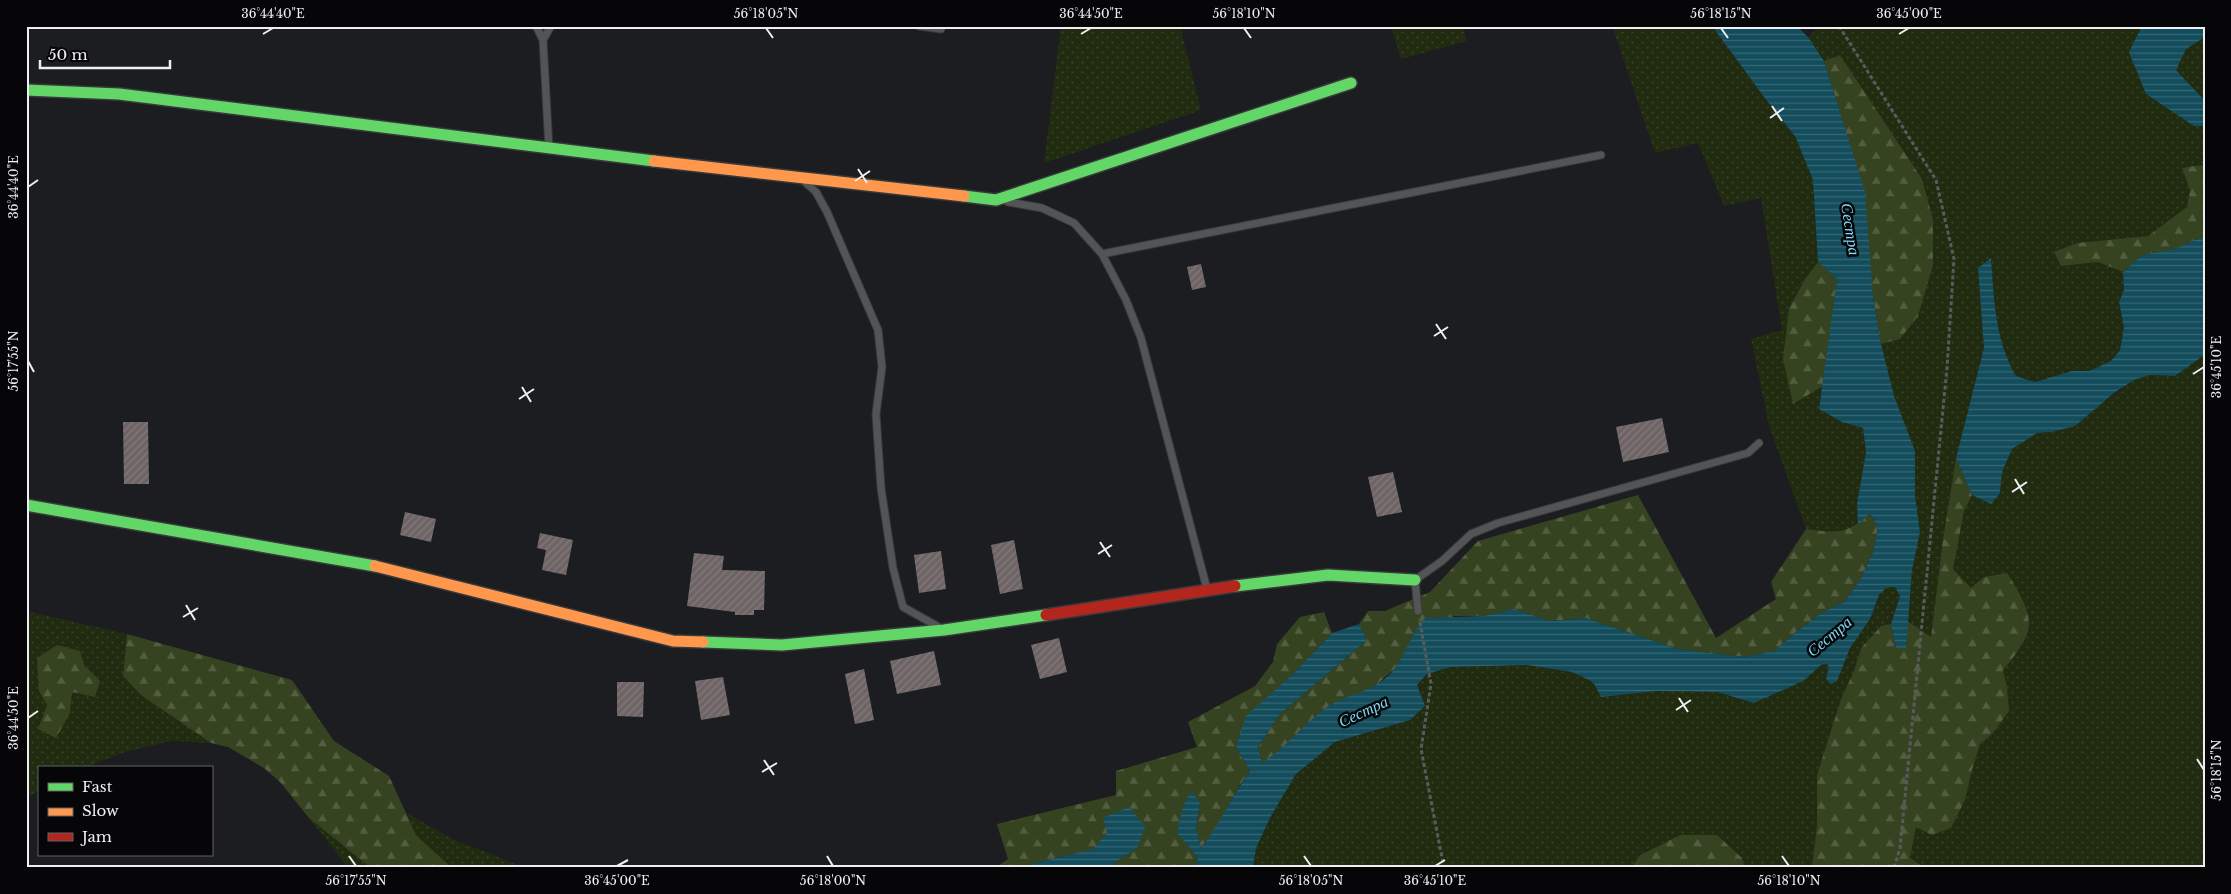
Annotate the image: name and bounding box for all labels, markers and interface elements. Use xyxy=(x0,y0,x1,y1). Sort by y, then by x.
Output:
text: 36°44'40"E xyxy=(241,6,305,21)
text: 56°18'05"N xyxy=(734,6,798,21)
text: 36°44'50"E xyxy=(1059,6,1123,21)
text: 56°18'10"N xyxy=(1212,6,1276,21)
text: 56°18'15"N xyxy=(1690,6,1752,21)
text: 36°45'00"E xyxy=(1876,6,1942,21)
scale bar xyxy=(40,38,170,70)
text: 50 m xyxy=(48,45,88,64)
text: 36°44'40"E xyxy=(6,155,21,219)
water label: Сестра xyxy=(1837,202,1865,256)
text: 56°17'55"N xyxy=(6,330,21,392)
text: 36°45'10"E xyxy=(2209,336,2224,398)
water label: Сестра xyxy=(1803,612,1855,660)
text: 36°44'50"E xyxy=(6,686,21,750)
water label: Сестра xyxy=(1335,691,1391,731)
text: 56°18'15"N xyxy=(2209,739,2224,801)
legend xyxy=(38,766,212,856)
text: Fast xyxy=(82,777,113,796)
text: Slow xyxy=(82,801,119,820)
text: Jam xyxy=(80,827,112,846)
text: 56°17'55"N xyxy=(325,873,387,888)
text: 36°45'00"E xyxy=(584,873,650,888)
text: 56°18'00"N xyxy=(800,873,866,888)
text: 56°18'05"N xyxy=(1279,873,1343,888)
text: 36°45'10"E xyxy=(1404,873,1466,888)
text: 56°18'10"N xyxy=(1757,873,1821,888)

